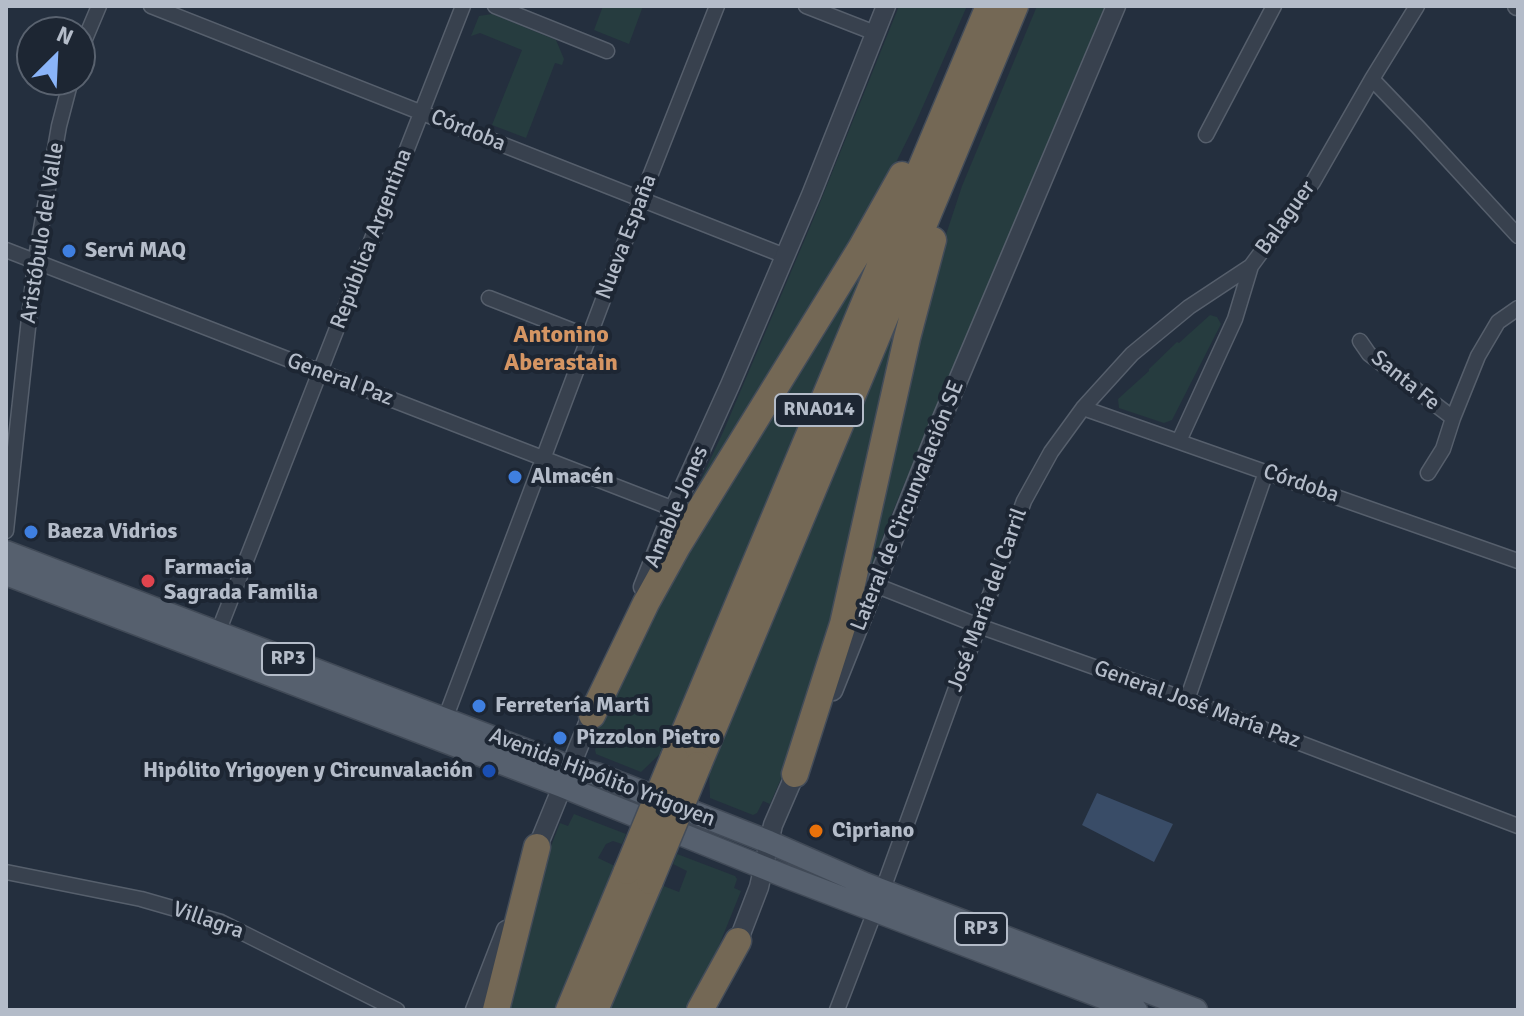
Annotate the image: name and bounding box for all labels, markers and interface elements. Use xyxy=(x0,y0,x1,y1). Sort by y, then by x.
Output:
north arrow xyxy=(16,16,96,96)
text: N xyxy=(53,20,78,51)
street label: Córdoba xyxy=(427,104,509,158)
street label: Aristóbulo del Valle xyxy=(16,141,70,325)
street label: República Argentina xyxy=(325,145,419,333)
street label: Nueva España xyxy=(591,171,663,303)
street label: Balaguer xyxy=(1250,176,1322,260)
place label: Servi MAQ xyxy=(85,238,186,264)
marker: Servi MAQ xyxy=(60,242,78,260)
district label: Antonino Aberastain xyxy=(504,322,618,378)
street label: Santa Fe xyxy=(1365,345,1445,417)
street label: General Paz xyxy=(283,348,397,412)
street label: Lateral de Circunvalación SE xyxy=(846,377,970,635)
road number: RNA014 xyxy=(775,394,863,426)
street label: Amable Jones xyxy=(639,442,715,572)
street label: Córdoba xyxy=(1260,459,1342,509)
place label: Almacén xyxy=(531,464,614,490)
marker: Almacén xyxy=(506,468,524,486)
street label: José María del Carril xyxy=(943,505,1033,695)
place label: Baeza Vidrios xyxy=(47,519,177,545)
marker: Baeza Vidrios xyxy=(22,523,40,541)
place label: Farmacia Sagrada Familia xyxy=(164,555,318,606)
marker: Farmacia Sagrada Familia xyxy=(139,572,157,590)
road number: RP3 xyxy=(262,643,314,675)
street label: General José María Paz xyxy=(1090,655,1304,755)
place label: Ferretería Marti xyxy=(495,693,650,719)
marker: Ferretería Marti xyxy=(470,697,488,715)
street label: Avenida Hipólito Yrigoyen xyxy=(485,723,719,833)
place label: Pizzolon Pietro xyxy=(576,725,720,751)
marker: Pizzolon Pietro xyxy=(551,729,569,747)
place label: Hipólito Yrigoyen y Circunvalación xyxy=(143,758,473,784)
marker: Hipólito Yrigoyen y Circunvalación xyxy=(480,762,498,780)
place label: Cipriano xyxy=(832,818,914,844)
marker: Cipriano xyxy=(807,822,825,840)
street label: Villagra xyxy=(169,897,247,945)
road number: RP3 xyxy=(955,913,1007,945)

